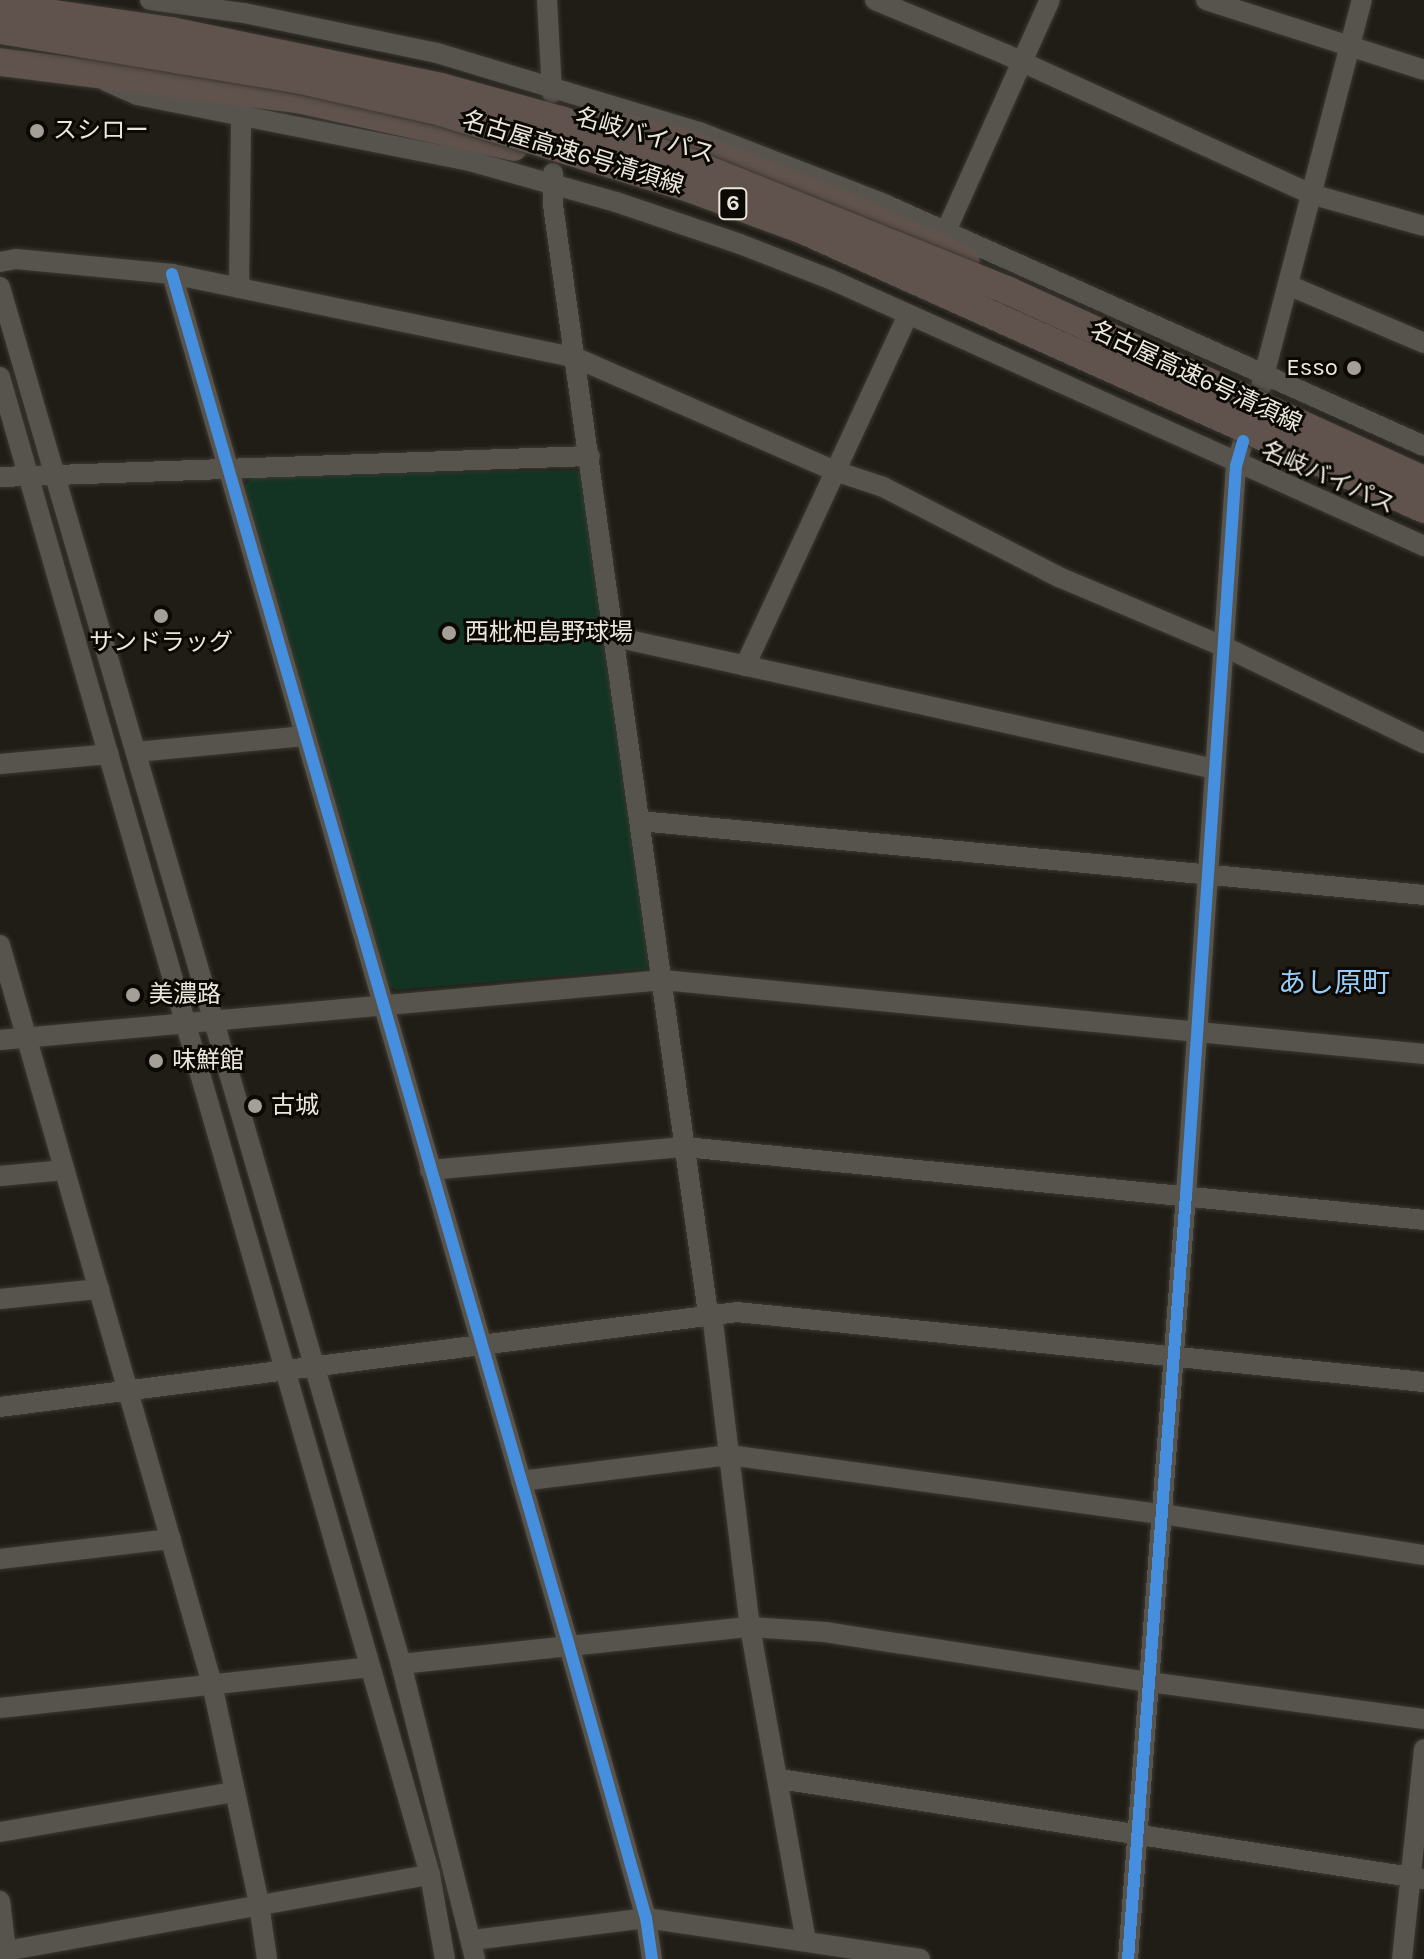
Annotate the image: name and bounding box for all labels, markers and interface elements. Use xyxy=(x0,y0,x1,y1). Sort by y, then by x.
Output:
street label: 名岐バイパス xyxy=(572,102,718,170)
street label: 名古屋高速6号清須線 xyxy=(459,106,687,200)
place label: スシロー xyxy=(53,117,149,145)
marker: スシロー xyxy=(28,122,46,140)
road number: 6 xyxy=(717,186,749,222)
street label: 名古屋高速6号清須線 xyxy=(1086,315,1306,439)
place label: Esso xyxy=(1286,354,1338,382)
marker: Esso xyxy=(1345,359,1363,377)
street label: 名岐バイパス xyxy=(1256,436,1400,520)
marker: サンドラッグ xyxy=(152,607,170,625)
place label: 西枇杷島野球場 xyxy=(465,619,633,647)
marker: 西枇杷島野球場 xyxy=(440,624,458,642)
place label: サンドラッグ xyxy=(89,629,233,657)
district label: あし原町 xyxy=(1278,966,1390,1000)
place label: 美濃路 xyxy=(149,981,221,1009)
marker: 美濃路 xyxy=(124,986,142,1004)
place label: 味鮮館 xyxy=(172,1047,244,1075)
marker: 味鮮館 xyxy=(147,1052,165,1070)
place label: 古城 xyxy=(271,1092,319,1120)
marker: 古城 xyxy=(246,1097,264,1115)

